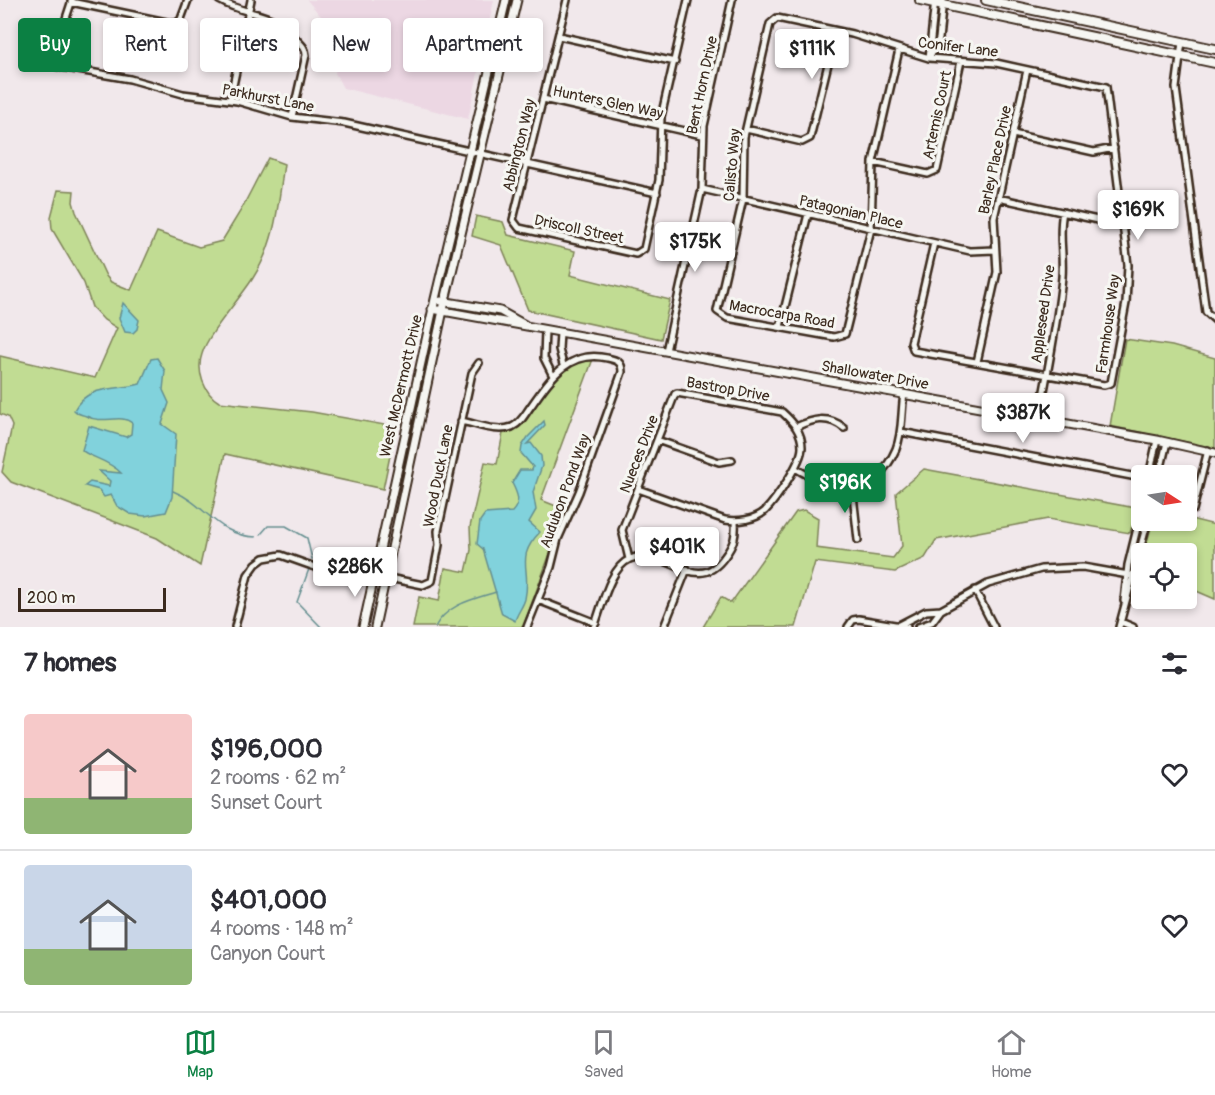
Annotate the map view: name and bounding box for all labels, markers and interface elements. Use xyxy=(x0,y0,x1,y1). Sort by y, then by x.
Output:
chip: Buy xyxy=(18,18,91,72)
chip: Rent xyxy=(103,18,188,72)
chip: Filters xyxy=(200,18,299,72)
chip: New xyxy=(311,18,391,72)
chip: Apartment xyxy=(403,18,543,72)
pin: $111K xyxy=(770,29,854,80)
street label: Conifer Lane xyxy=(917,33,1000,62)
street label: Bent Horn Drive xyxy=(683,34,722,136)
text: $111K xyxy=(789,36,835,61)
street label: Artemis Court xyxy=(919,68,956,161)
street label: Parkhurst Lane xyxy=(220,80,316,117)
street label: Hunters Glen Way xyxy=(551,81,665,124)
street label: Abbington Way xyxy=(499,96,540,193)
street label: Barley Place Drive xyxy=(975,103,1016,216)
street label: Calisto Way xyxy=(720,127,745,202)
pin: $169K xyxy=(1096,190,1180,241)
street label: Patagonian Place xyxy=(797,191,905,234)
text: $169K xyxy=(1112,197,1164,222)
street label: Driscoll Street xyxy=(532,211,626,248)
pin: $175K xyxy=(653,222,737,273)
text: $175K xyxy=(669,229,721,254)
street label: Appleseed Drive xyxy=(1027,263,1060,364)
street label: Farmhouse Way xyxy=(1092,273,1125,375)
street label: Macrocarpa Road xyxy=(728,296,836,333)
street label: West McDermott Drive xyxy=(376,312,427,459)
street label: Shallowater Drive xyxy=(820,357,931,394)
street label: Bastrop Drive xyxy=(685,373,771,406)
pin: $387K xyxy=(981,393,1065,444)
text: $387K xyxy=(996,400,1050,425)
street label: Nueces Drive xyxy=(616,412,663,496)
street label: Wood Duck Lane xyxy=(419,423,458,529)
street label: Audubon Pond Way xyxy=(536,431,595,551)
pin: $196K xyxy=(803,463,887,514)
north arrow xyxy=(1131,465,1197,531)
map controls xyxy=(1131,465,1197,609)
text: $196K xyxy=(819,470,871,495)
pin: $401K xyxy=(635,527,719,578)
text: $401K xyxy=(649,534,705,559)
button: locate xyxy=(1131,543,1197,609)
pin: $286K xyxy=(313,547,397,598)
text: $286K xyxy=(327,554,383,579)
scale bar xyxy=(18,585,166,612)
text: 200 m xyxy=(27,588,75,608)
text: 7 homes xyxy=(24,647,116,679)
icon: filters xyxy=(1158,647,1191,680)
text: $196,000 xyxy=(210,733,323,765)
icon: home xyxy=(72,738,144,810)
icon: heart xyxy=(1158,758,1191,791)
text: 2 rooms · 62 m² xyxy=(210,765,346,790)
text: Sunset Court xyxy=(210,790,322,815)
text: $401,000 xyxy=(210,884,327,916)
icon: home xyxy=(72,889,144,961)
icon: heart xyxy=(1158,909,1191,942)
text: 4 rooms · 148 m² xyxy=(210,916,354,941)
text: Canyon Court xyxy=(210,941,325,966)
tab: Map xyxy=(184,1026,217,1082)
tab: Saved xyxy=(584,1026,624,1082)
tab: Home xyxy=(991,1026,1031,1082)

